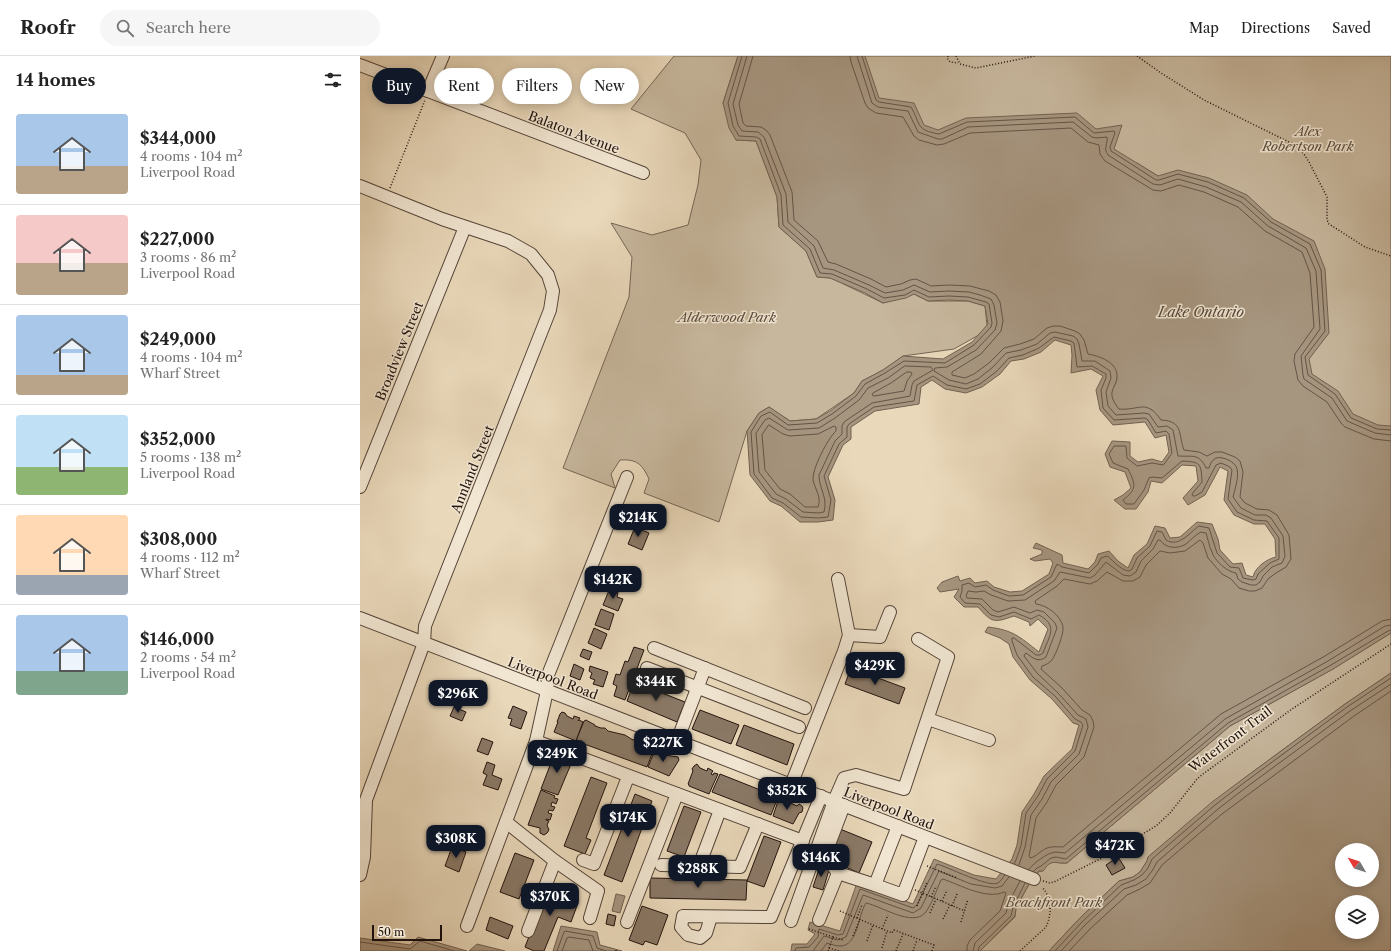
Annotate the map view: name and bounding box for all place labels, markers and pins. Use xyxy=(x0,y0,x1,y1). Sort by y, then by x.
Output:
pin: $214K xyxy=(610,504,666,538)
pin: $142K xyxy=(585,566,641,600)
pin: $429K xyxy=(847,652,903,686)
pin: $344K xyxy=(628,668,684,702)
pin: $296K xyxy=(430,680,486,714)
pin: $227K xyxy=(635,729,691,763)
pin: $249K xyxy=(529,740,585,774)
pin: $352K xyxy=(759,777,815,811)
pin: $174K xyxy=(600,804,656,838)
pin: $308K xyxy=(428,825,484,859)
pin: $472K xyxy=(1087,832,1143,866)
pin: $146K xyxy=(793,844,849,878)
pin: $288K xyxy=(670,855,726,889)
pin: $370K xyxy=(522,883,578,917)

